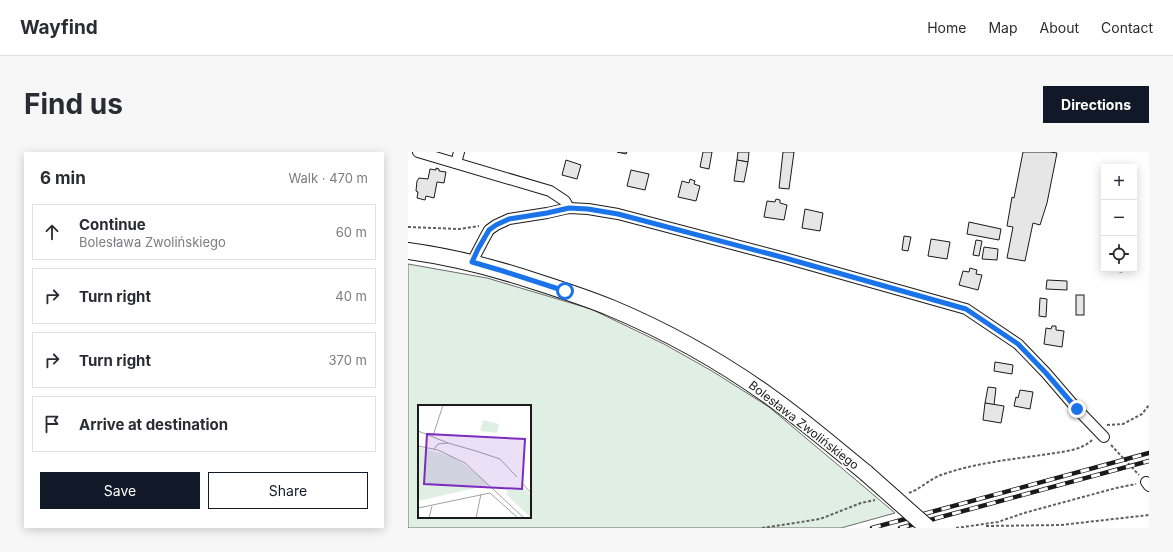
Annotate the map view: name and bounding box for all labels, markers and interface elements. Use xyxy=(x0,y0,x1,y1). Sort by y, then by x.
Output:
text: Wayfind xyxy=(20,16,98,39)
text: Home xyxy=(927,19,966,36)
text: Map xyxy=(988,19,1018,36)
text: About xyxy=(1040,19,1079,36)
text: Contact xyxy=(1101,19,1153,36)
button: Directions xyxy=(1043,86,1149,123)
text: Find us xyxy=(24,87,123,121)
map controls xyxy=(1101,164,1137,272)
button: + xyxy=(1101,164,1137,200)
text: 6 min xyxy=(40,168,86,188)
text: Walk · 470 m xyxy=(288,170,368,186)
button: − xyxy=(1101,200,1137,236)
text: Continue xyxy=(79,215,146,234)
icon: ahead xyxy=(41,221,63,243)
text: 60 m xyxy=(336,224,367,240)
text: Bolesława Zwolińskiego xyxy=(79,234,226,250)
button: locate xyxy=(1101,236,1137,272)
route start xyxy=(556,282,574,300)
icon: right xyxy=(41,285,63,307)
text: Turn right xyxy=(79,287,151,306)
text: 40 m xyxy=(335,288,367,304)
icon: right xyxy=(41,349,63,371)
text: Turn right xyxy=(79,351,151,370)
text: 370 m xyxy=(329,352,367,368)
street label: Bolesława Zwolińskiego xyxy=(746,377,862,473)
route end xyxy=(1068,400,1086,418)
inset map xyxy=(418,405,531,518)
icon: arrive xyxy=(41,413,63,435)
text: Arrive at destination xyxy=(79,415,228,434)
button: Save xyxy=(40,472,200,509)
button: Share xyxy=(208,472,368,509)

